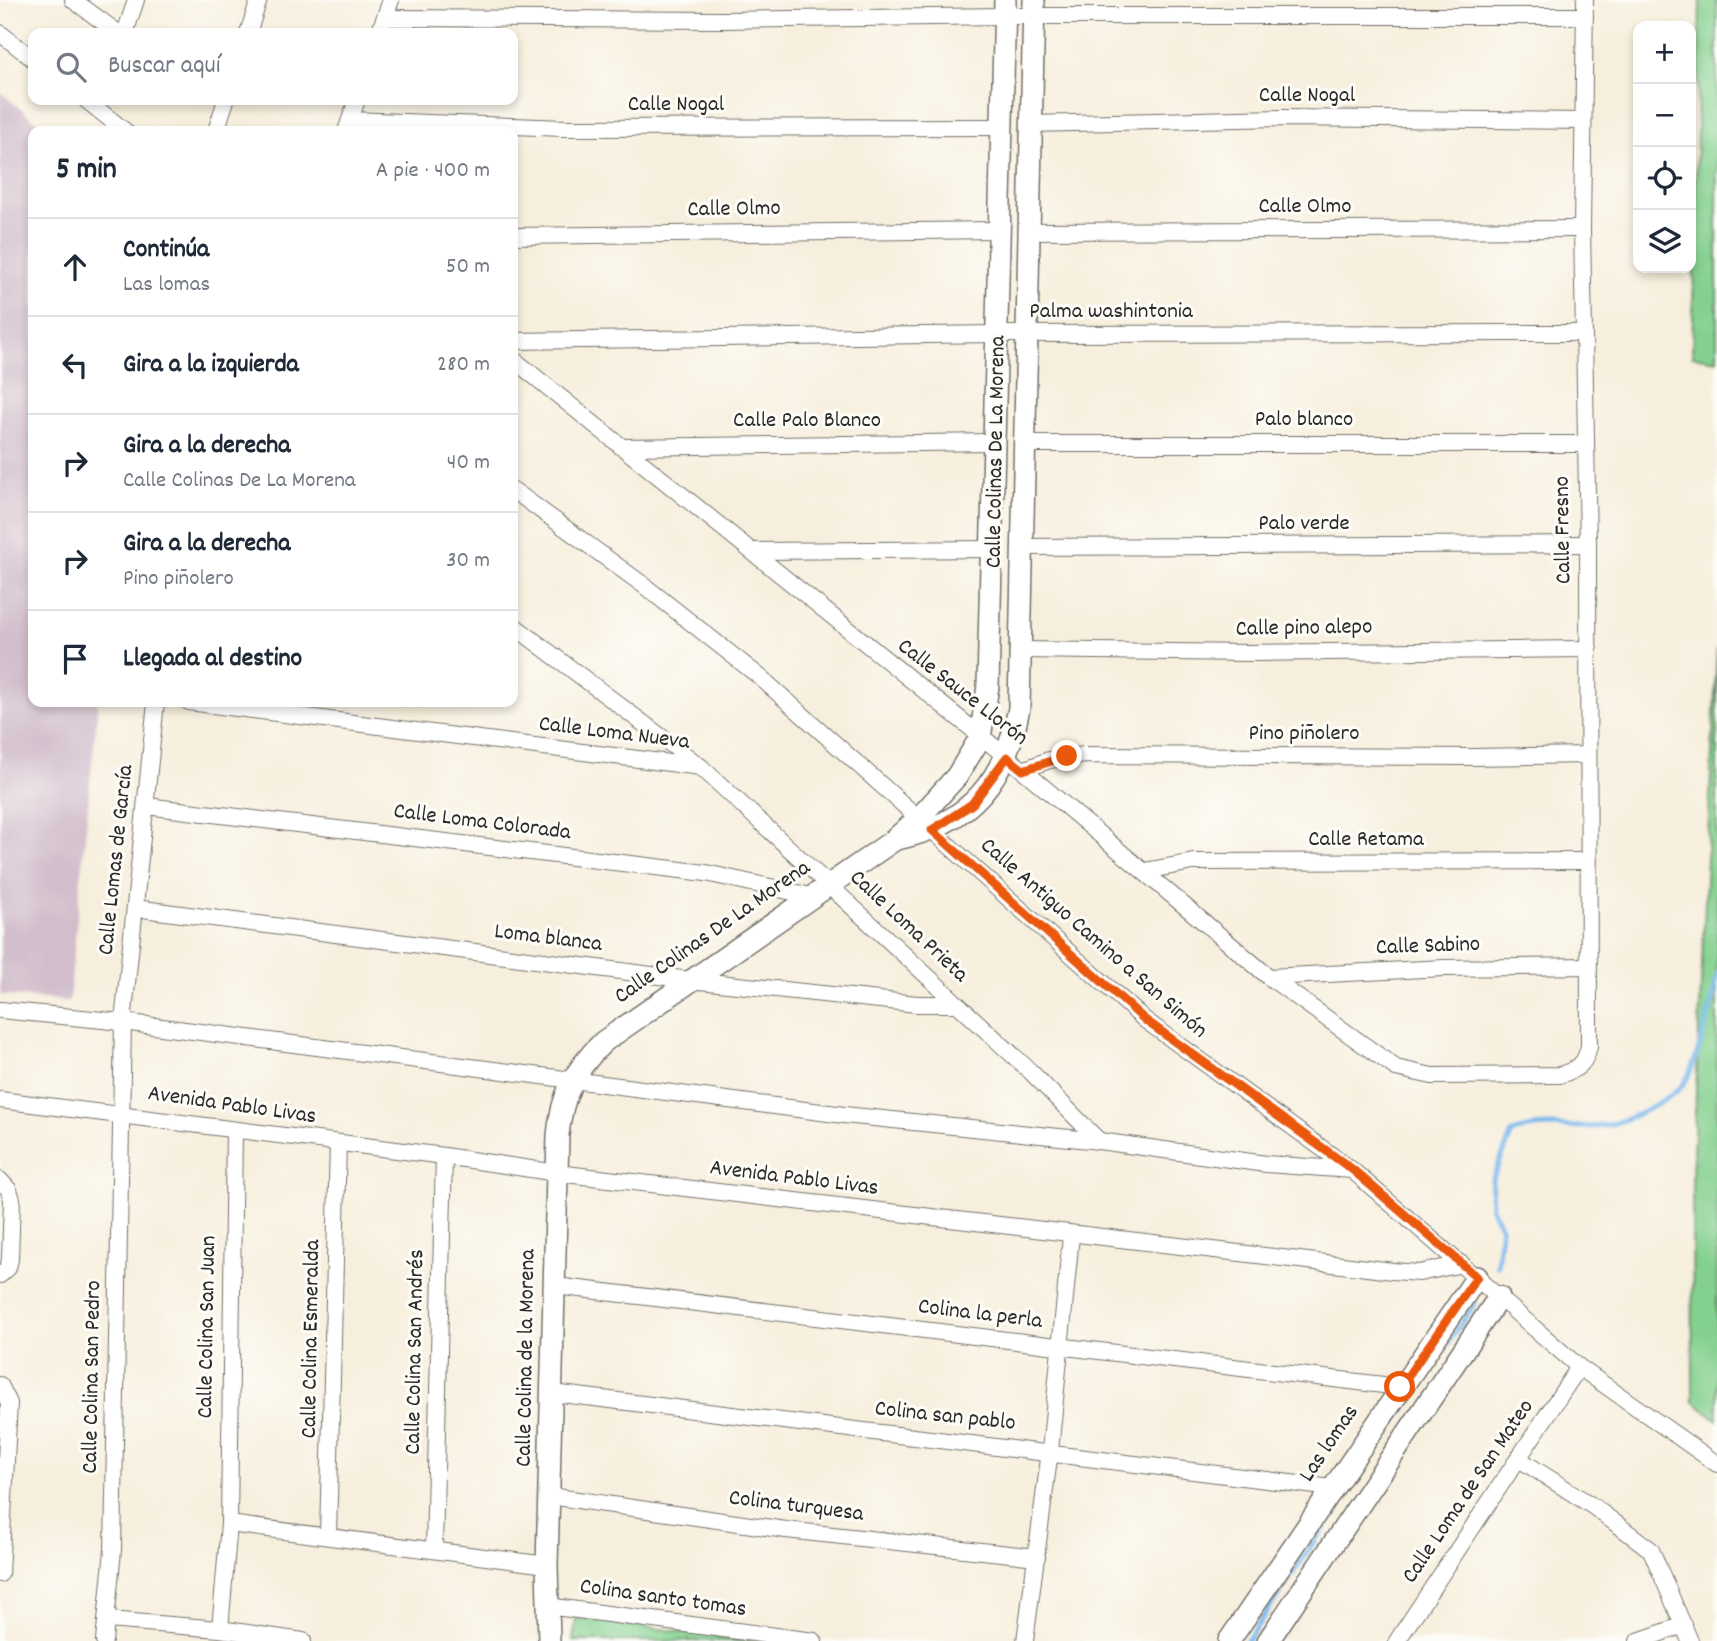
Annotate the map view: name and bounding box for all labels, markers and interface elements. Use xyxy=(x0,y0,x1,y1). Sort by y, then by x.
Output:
map controls xyxy=(1633,21,1696,273)
button: + xyxy=(1633,21,1696,84)
search box xyxy=(28,28,518,105)
icon: search xyxy=(52,48,90,86)
text: Buscar aquí xyxy=(108,48,220,85)
street label: Calle Nogal xyxy=(1259,80,1356,113)
button: − xyxy=(1633,84,1696,147)
street label: Calle Nogal xyxy=(628,89,725,122)
button: locate xyxy=(1633,147,1696,210)
text: 5 min xyxy=(56,150,117,193)
text: A pie · 400 m xyxy=(376,155,490,188)
street label: Calle Olmo xyxy=(1258,191,1352,224)
street label: Calle Olmo xyxy=(687,193,781,227)
button: layers xyxy=(1633,210,1696,273)
text: Continúa xyxy=(123,232,209,269)
icon: ahead xyxy=(56,248,94,286)
text: 50 m xyxy=(446,251,490,284)
text: Las lomas xyxy=(123,269,210,302)
street label: Palma washintonia xyxy=(1029,296,1194,329)
street label: Calle Colinas De La Morena xyxy=(978,334,1016,569)
icon: left xyxy=(56,346,94,384)
text: Gira a la izquierda xyxy=(123,347,299,384)
text: 280 m xyxy=(437,349,490,382)
street label: Palo blanco xyxy=(1255,404,1353,437)
street label: Calle Palo Blanco xyxy=(733,405,881,438)
text: Gira a la derecha xyxy=(123,428,290,465)
icon: right xyxy=(56,444,94,482)
text: 40 m xyxy=(447,447,490,480)
text: Calle Colinas De La Morena xyxy=(123,465,356,498)
street label: Calle Fresno xyxy=(1547,476,1581,584)
street label: Palo verde xyxy=(1258,508,1350,541)
text: Gira a la derecha xyxy=(123,526,290,563)
icon: right xyxy=(56,542,94,580)
text: 30 m xyxy=(446,545,490,578)
text: Pino piñolero xyxy=(123,563,234,596)
street label: Calle pino alepo xyxy=(1235,611,1373,647)
street label: Calle Sauce Llorón xyxy=(889,631,1035,755)
icon: arrive xyxy=(56,640,94,678)
text: Llegada al destino xyxy=(123,641,302,678)
street label: Calle Loma Nueva xyxy=(537,708,693,760)
street label: Pino piñolero xyxy=(1249,718,1359,751)
route end xyxy=(1051,740,1082,771)
street label: Calle Lomas de García xyxy=(91,762,144,957)
street label: Calle Loma Colorada xyxy=(392,796,574,850)
street label: Calle Retama xyxy=(1308,824,1425,857)
street label: Calle Antiguo Camino a San Simón xyxy=(972,831,1214,1047)
street label: Calle Colinas De La Morena xyxy=(608,852,819,1013)
street label: Calle Loma Prieta xyxy=(841,863,976,992)
street label: Loma blanca xyxy=(492,916,605,962)
street label: Calle Sabino xyxy=(1375,929,1481,965)
street label: Avenida Pablo Livas xyxy=(146,1078,318,1134)
street label: Avenida Pablo Livas xyxy=(708,1152,880,1206)
street label: Calle Colina San Juan xyxy=(190,1235,226,1419)
street label: Calle Colina Esmeralda xyxy=(294,1238,330,1439)
street label: Calle Colina de la Morena xyxy=(509,1248,545,1467)
street label: Calle Colina San Andrés xyxy=(398,1249,434,1455)
street label: Calle Colina San Pedro xyxy=(75,1280,111,1474)
street label: Colina la perla xyxy=(916,1291,1045,1339)
route start xyxy=(1384,1371,1415,1402)
street label: Colina san pablo xyxy=(873,1393,1017,1441)
street label: Calle Loma de San Mateo xyxy=(1395,1393,1543,1591)
street label: Las lomas xyxy=(1292,1399,1368,1489)
street label: Colina turquesa xyxy=(727,1482,867,1532)
street label: Colina santo tomas xyxy=(577,1571,749,1627)

